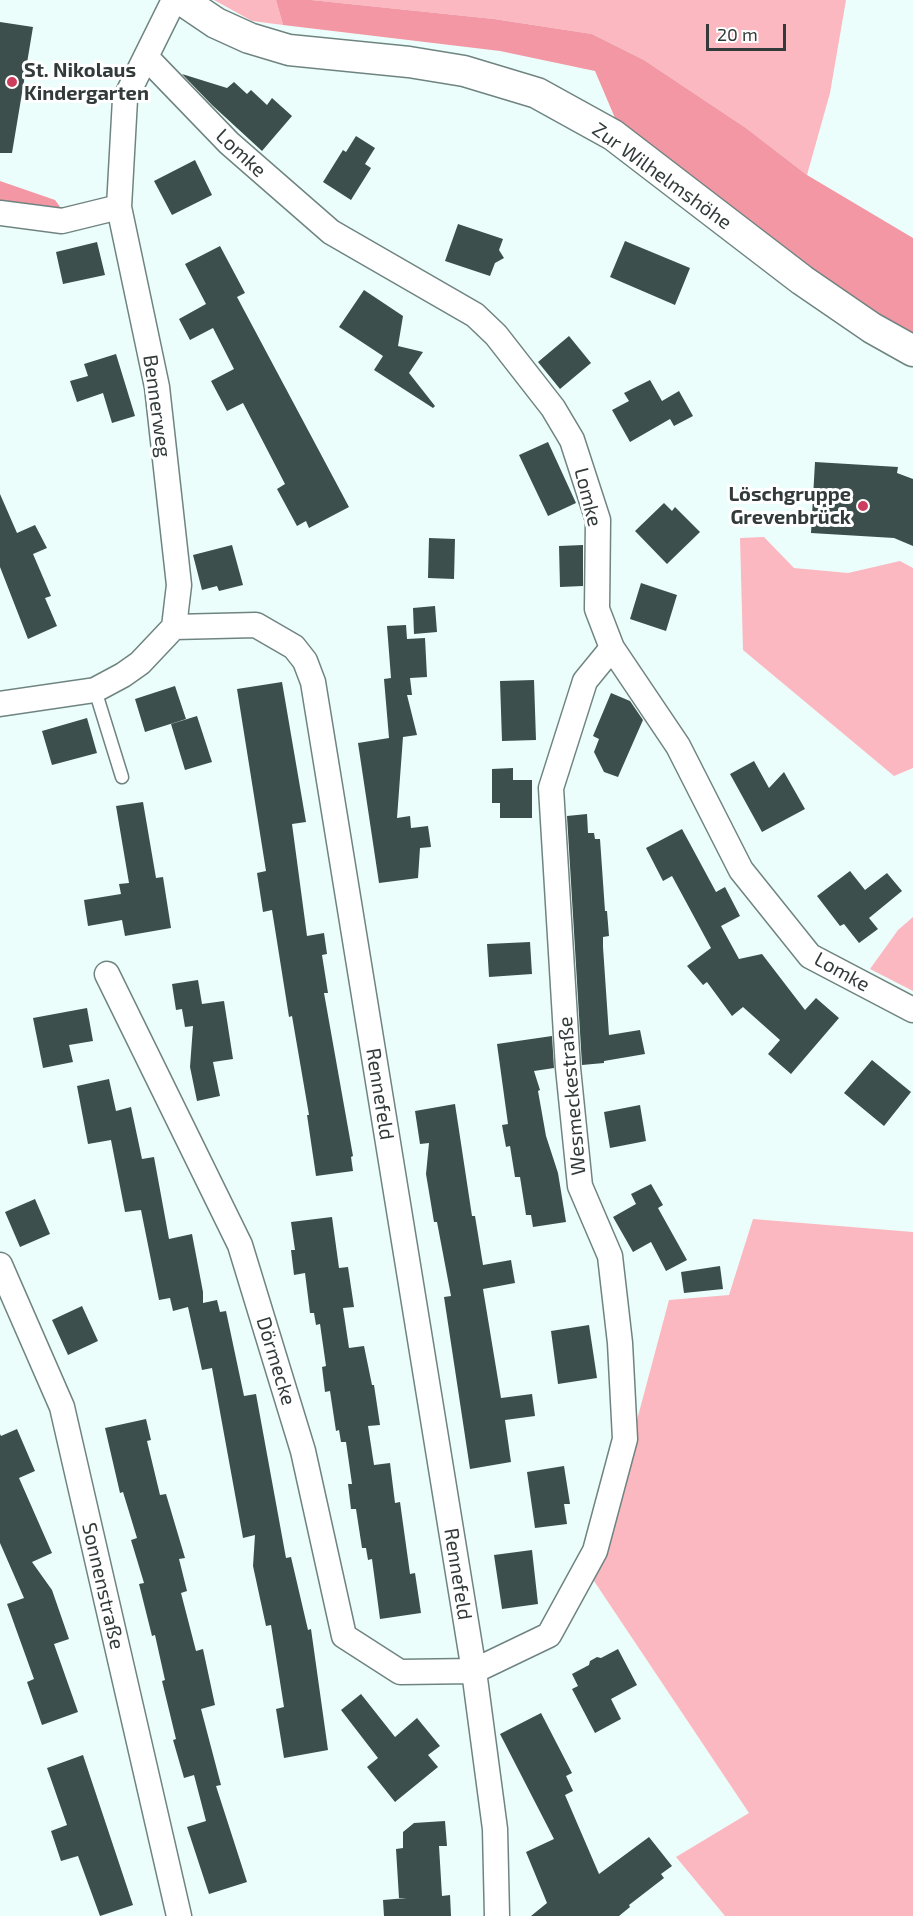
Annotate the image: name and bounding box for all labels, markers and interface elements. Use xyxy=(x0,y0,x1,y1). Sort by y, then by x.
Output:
scale bar xyxy=(709,12,788,50)
text: 20 m xyxy=(717,23,758,45)
place label: St. Nikolaus Kindergarten xyxy=(24,58,149,105)
marker: St. Nikolaus Kindergarten xyxy=(5,75,19,89)
street label: Zur Wilhelmshöhe xyxy=(588,117,736,235)
street label: Lomke xyxy=(211,124,271,182)
street label: Bennerweg xyxy=(138,353,176,459)
street label: Lomke xyxy=(569,465,607,529)
place label: Löschgruppe Grevenbrück xyxy=(728,482,851,529)
marker: Löschgruppe Grevenbrück xyxy=(856,499,870,513)
street label: Lomke xyxy=(810,947,874,997)
street label: Wesmeckestraße xyxy=(553,1016,591,1176)
street label: Rennefeld xyxy=(361,1046,399,1142)
street label: Dörmecke xyxy=(251,1314,301,1408)
street label: Sonnenstraße xyxy=(77,1520,129,1652)
street label: Rennefeld xyxy=(439,1526,477,1622)

